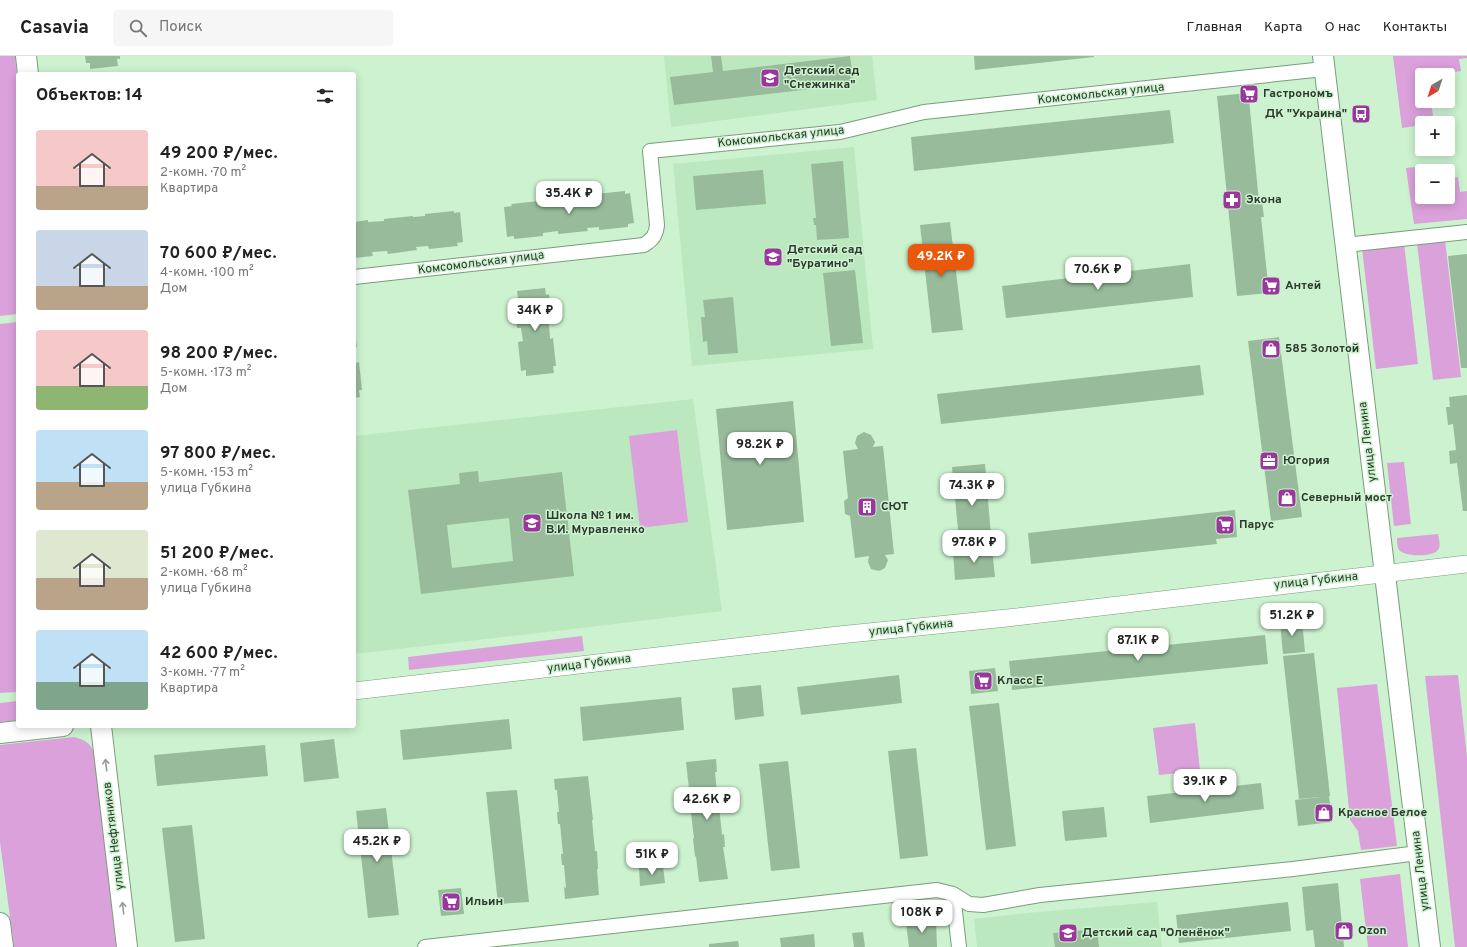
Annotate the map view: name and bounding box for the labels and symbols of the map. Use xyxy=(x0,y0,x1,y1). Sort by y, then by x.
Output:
place label: Детский сад "Снежинка" xyxy=(784,63,859,93)
school or university icon: Детский сад "Снежинка" xyxy=(759,67,781,89)
north arrow xyxy=(1415,68,1455,108)
street label: Комсомольская улица xyxy=(1037,79,1165,109)
supermarket icon: Гастрономъ xyxy=(1238,83,1260,105)
place label: Гастрономъ xyxy=(1263,86,1333,102)
bus stop icon: ДК "Украина" xyxy=(1350,103,1372,125)
place label: ДК "Украина" xyxy=(1265,106,1347,122)
street label: Комсомольская улица xyxy=(717,122,845,152)
pin: 35.4K ₽ xyxy=(532,181,606,215)
pharmacy icon: Экона xyxy=(1221,189,1243,211)
place label: Экона xyxy=(1246,192,1282,208)
place label: Детский сад "Буратино" xyxy=(787,242,862,272)
pin: 49.2K ₽ xyxy=(904,244,978,278)
school or university icon: Детский сад "Буратино" xyxy=(762,246,784,268)
street label: Комсомольская улица xyxy=(417,247,545,279)
pin: 70.6K ₽ xyxy=(1061,257,1135,291)
supermarket icon: Антей xyxy=(1260,275,1282,297)
place label: Антей xyxy=(1285,278,1321,294)
pin: 34K ₽ xyxy=(507,298,563,332)
shop icon: 585 Золотой xyxy=(1260,338,1282,360)
place label: 585 Золотой xyxy=(1285,341,1359,357)
street label: улица Ленина xyxy=(1355,401,1381,483)
pin: 98.2K ₽ xyxy=(723,432,797,466)
office icon: Югория xyxy=(1258,450,1280,472)
place label: Югория xyxy=(1283,453,1330,469)
pin: 74.3K ₽ xyxy=(935,473,1009,507)
shop icon: Северный мост xyxy=(1276,487,1298,509)
place label: Северный мост xyxy=(1301,490,1392,506)
building icon: СЮТ xyxy=(856,496,878,518)
place label: СЮТ xyxy=(881,499,909,515)
place label: Школа № 1 им. В.И. Муравленко xyxy=(546,508,645,538)
school or university icon: Школа № 1 им. В.И. Муравленко xyxy=(521,512,543,534)
supermarket icon: Парус xyxy=(1214,514,1236,536)
place label: Парус xyxy=(1239,517,1274,533)
pin: 97.8K ₽ xyxy=(937,530,1011,564)
street label: улица Губкина xyxy=(1273,569,1359,593)
pin: 51.2K ₽ xyxy=(1255,603,1329,637)
street label: улица Губкина xyxy=(868,616,954,640)
pin: 87.1K ₽ xyxy=(1101,628,1175,662)
street label: улица Губкина xyxy=(546,651,632,677)
supermarket icon: Класс Е xyxy=(972,670,994,692)
place label: Класс Е xyxy=(997,673,1043,689)
one-way arrow xyxy=(102,759,109,772)
pin: 39.1K ₽ xyxy=(1168,769,1242,803)
street label: улица Нефтяников xyxy=(99,781,129,891)
pin: 42.6K ₽ xyxy=(670,787,744,821)
shop icon: Красное Белое xyxy=(1313,802,1335,824)
place label: Красное Белое xyxy=(1338,805,1427,821)
pin: 45.2K ₽ xyxy=(340,829,414,863)
street label: улица Ленина xyxy=(1408,830,1434,912)
pin: 51K ₽ xyxy=(624,842,680,876)
supermarket icon: Ильин xyxy=(440,891,462,913)
place label: Ильин xyxy=(465,894,503,910)
pin: 108K ₽ xyxy=(889,900,955,934)
one-way arrow xyxy=(119,902,126,915)
shop icon: Ozon xyxy=(1333,920,1355,942)
school or university icon: Детский сад "Оленёнок" xyxy=(1057,922,1079,944)
place label: Ozon xyxy=(1358,923,1387,939)
place label: Детский сад "Оленёнок" xyxy=(1082,925,1230,941)

